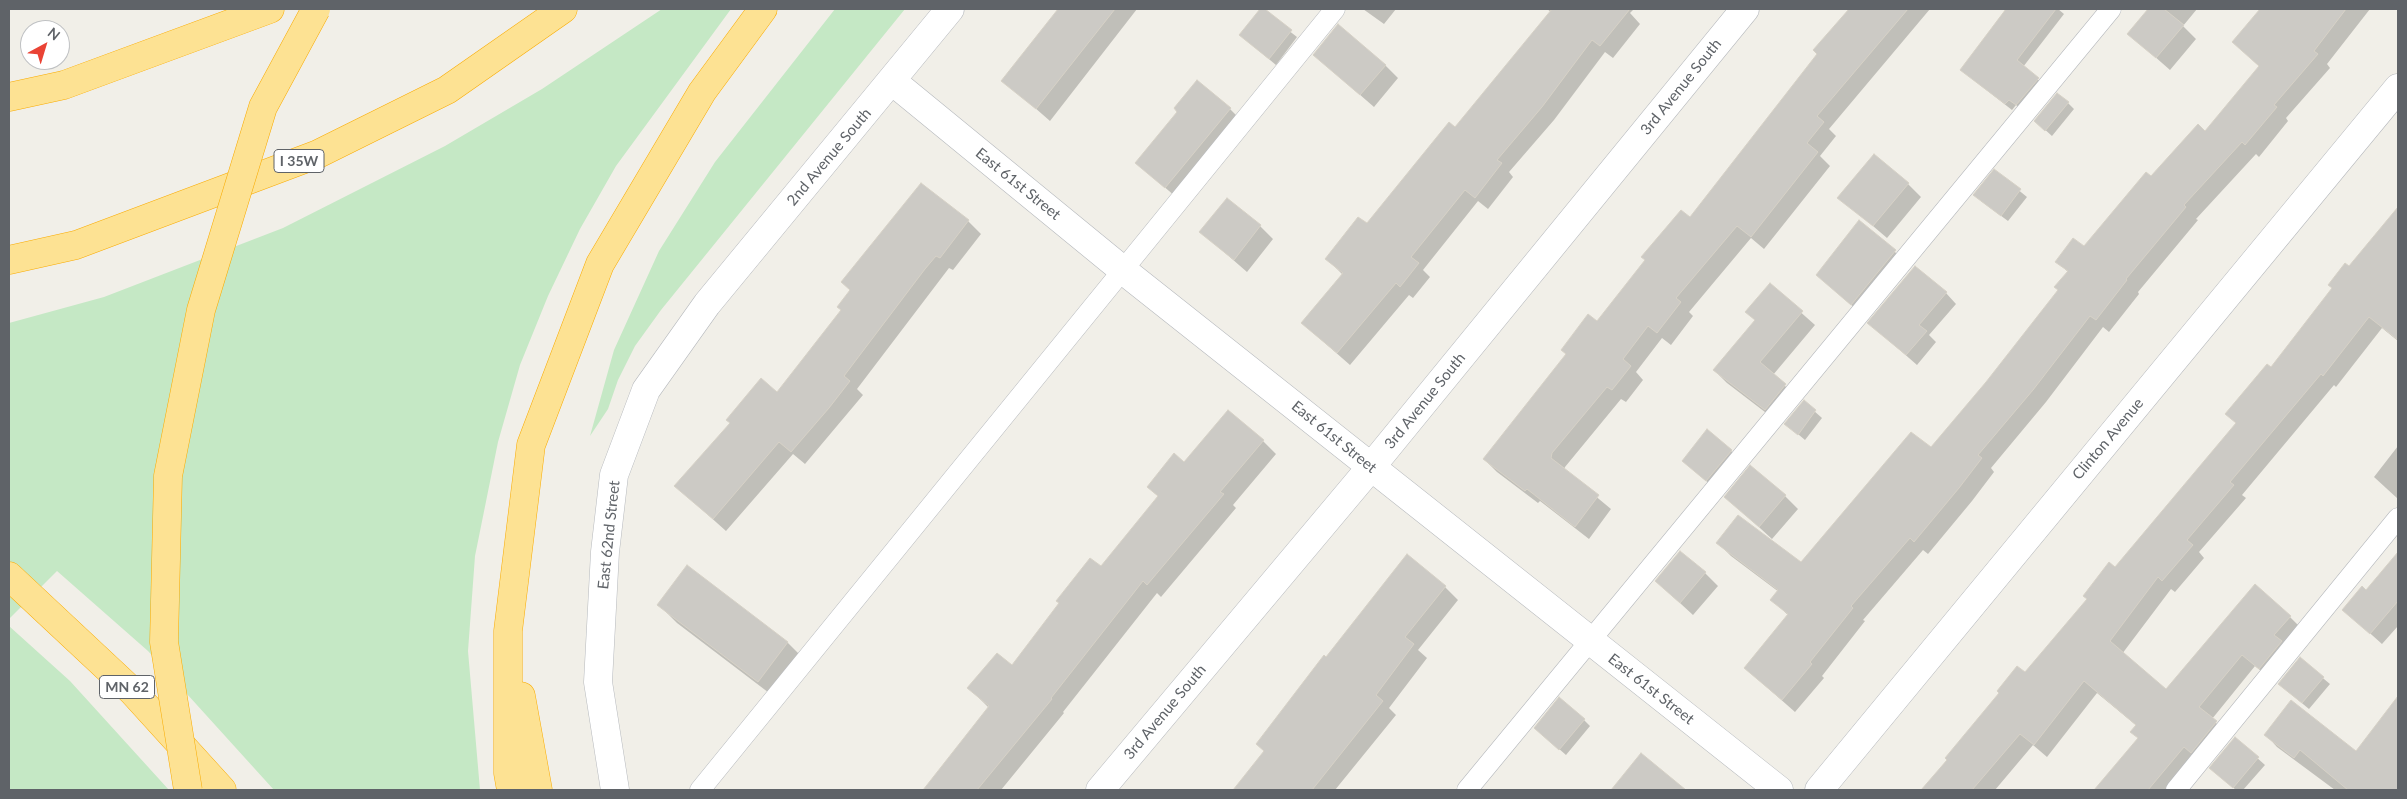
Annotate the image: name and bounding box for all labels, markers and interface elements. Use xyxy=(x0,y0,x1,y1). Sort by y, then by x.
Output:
north arrow xyxy=(20,20,70,70)
text: N xyxy=(45,24,64,44)
street label: 3rd Avenue South xyxy=(1637,35,1725,139)
street label: 2nd Avenue South xyxy=(783,105,875,209)
street label: East 61st Street xyxy=(972,144,1064,224)
road number: I 35W xyxy=(274,150,324,172)
street label: 3rd Avenue South xyxy=(1381,349,1469,453)
street label: Clinton Avenue xyxy=(2069,394,2147,484)
street label: East 61st Street xyxy=(1288,397,1380,477)
street label: East 62nd Street xyxy=(594,480,624,590)
street label: East 61st Street xyxy=(1604,650,1698,728)
street label: 3rd Avenue South xyxy=(1120,661,1210,763)
road number: MN 62 xyxy=(100,676,154,699)

